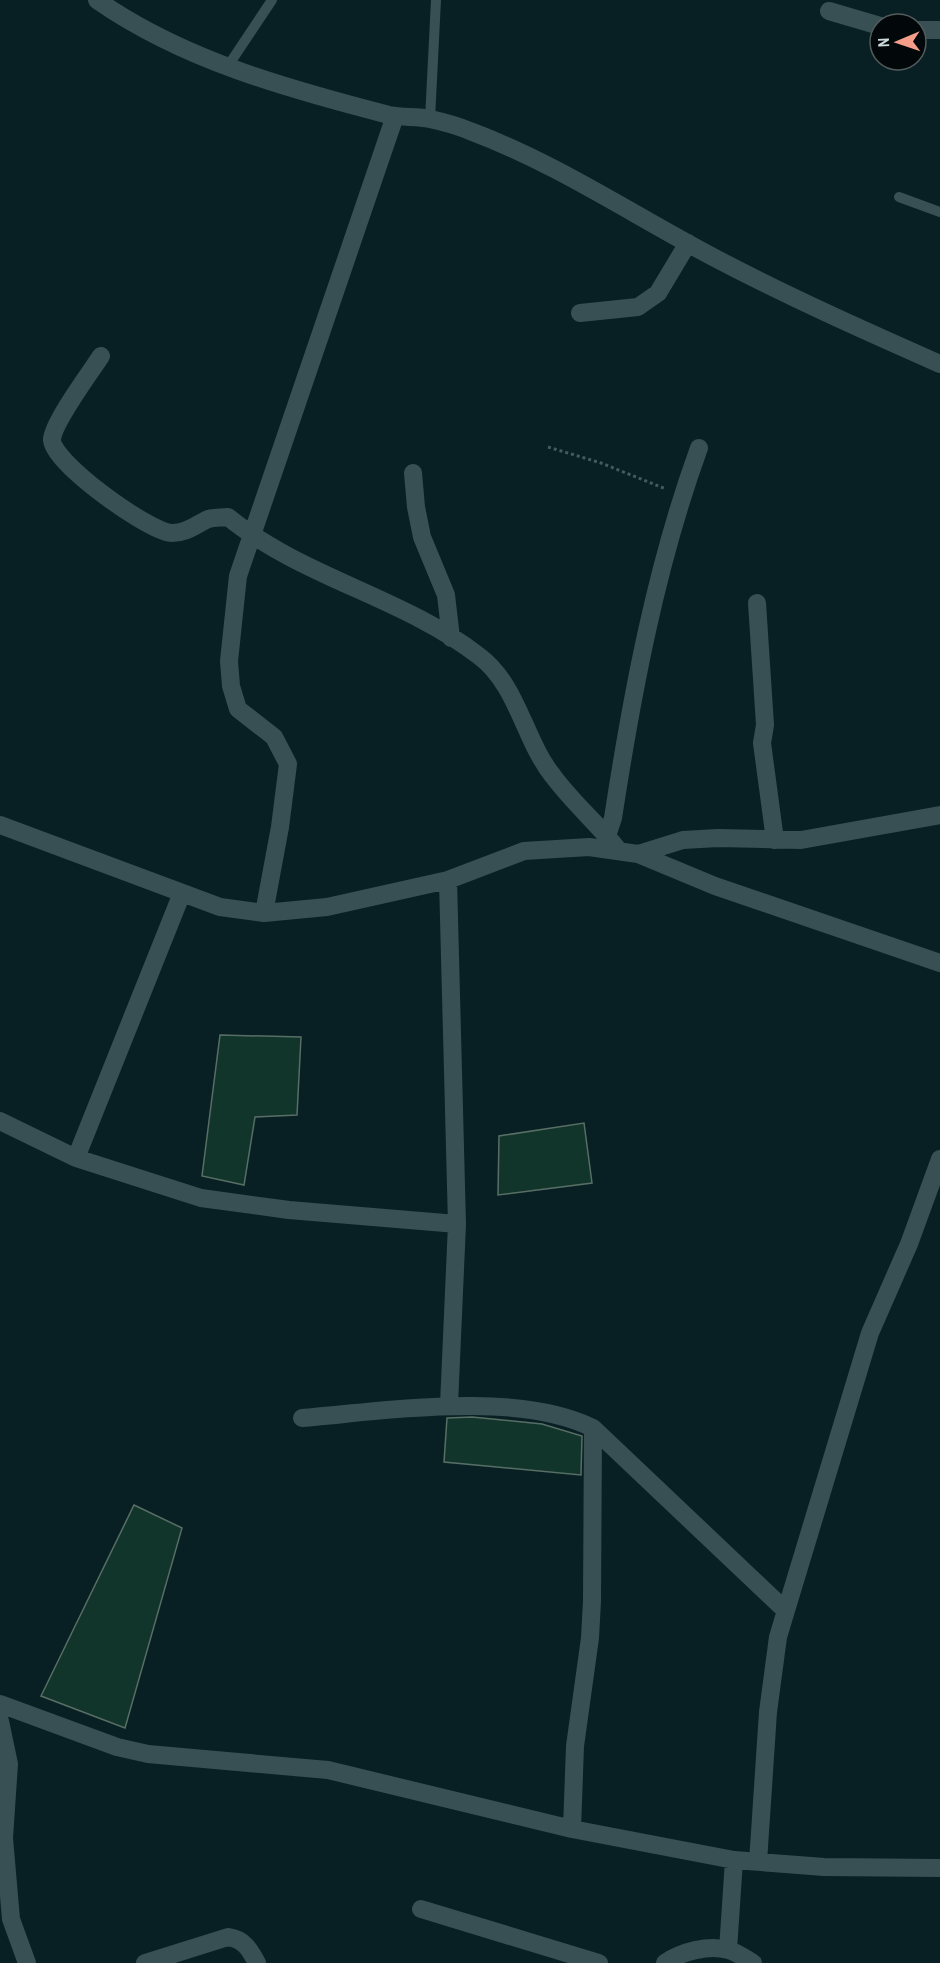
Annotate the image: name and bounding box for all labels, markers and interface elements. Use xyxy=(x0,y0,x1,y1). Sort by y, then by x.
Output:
north arrow xyxy=(868,12,928,72)
text: N xyxy=(872,37,894,48)

